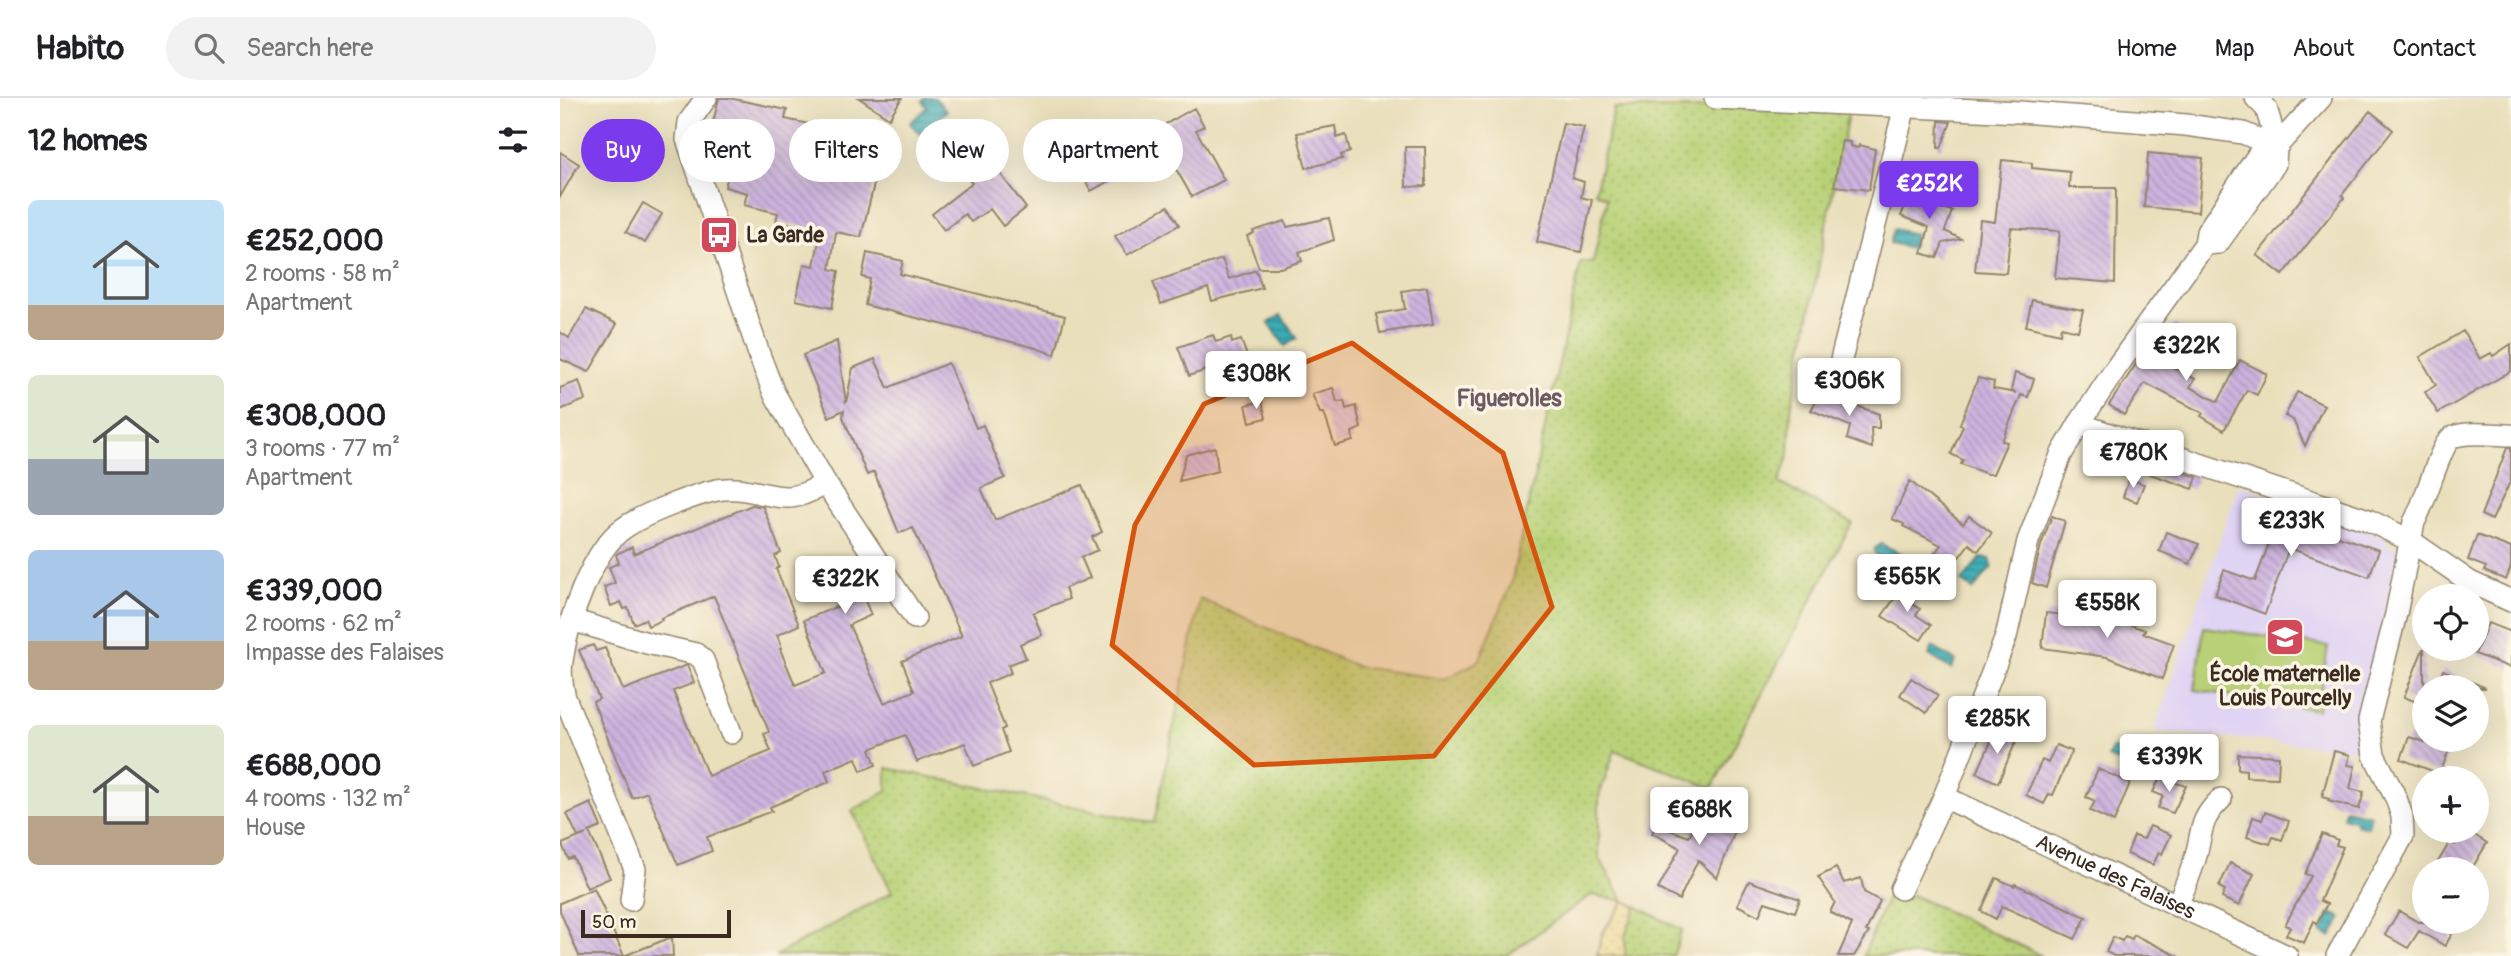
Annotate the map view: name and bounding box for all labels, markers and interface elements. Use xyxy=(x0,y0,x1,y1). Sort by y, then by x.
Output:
search box xyxy=(166,17,656,80)
text: Habito xyxy=(35,28,124,69)
icon: search xyxy=(190,29,228,67)
text: Search here xyxy=(246,32,373,64)
text: Home xyxy=(2116,34,2177,63)
text: Map xyxy=(2215,34,2255,63)
text: About xyxy=(2293,34,2355,63)
text: Contact xyxy=(2393,34,2476,63)
chip: Buy xyxy=(581,119,665,182)
chip: Rent xyxy=(679,119,775,182)
chip: Filters xyxy=(789,119,902,182)
chip: New xyxy=(916,119,1009,182)
chip: Apartment xyxy=(1023,119,1183,182)
icon: filters xyxy=(494,121,532,159)
text: 12 homes xyxy=(28,122,147,159)
pin: €252K xyxy=(1880,162,1978,221)
text: €252K xyxy=(1895,169,1963,198)
bus stop icon: La Garde xyxy=(698,214,740,256)
text: €252,000 xyxy=(245,222,384,259)
place label: La Garde xyxy=(746,222,824,249)
icon: home xyxy=(84,228,168,312)
text: 2 rooms · 58 m² xyxy=(245,259,400,288)
text: Apartment xyxy=(245,288,352,317)
pin: €322K xyxy=(2137,324,2235,383)
text: €322K xyxy=(2152,331,2220,360)
pin: €308K xyxy=(1207,352,1305,411)
pin: €306K xyxy=(1800,358,1898,418)
text: €308K xyxy=(1221,359,1291,388)
text: €306K xyxy=(1814,366,1884,395)
district label: Figuerolles xyxy=(1456,384,1562,413)
text: €308,000 xyxy=(245,397,386,434)
icon: home xyxy=(84,403,168,487)
pin: €780K xyxy=(2084,430,2182,490)
text: 3 rooms · 77 m² xyxy=(245,434,400,463)
text: €780K xyxy=(2099,438,2167,467)
text: Apartment xyxy=(245,463,352,492)
pin: €233K xyxy=(2242,498,2340,558)
text: €233K xyxy=(2258,506,2324,535)
pin: €565K xyxy=(1858,554,1956,614)
pin: €322K xyxy=(796,556,894,616)
text: €565K xyxy=(1873,562,1941,591)
text: €322K xyxy=(811,564,879,593)
text: €339,000 xyxy=(245,572,383,609)
icon: home xyxy=(84,578,168,662)
pin: €558K xyxy=(2058,580,2156,640)
map controls xyxy=(2412,584,2489,934)
button: locate xyxy=(2412,584,2489,661)
text: €558K xyxy=(2074,588,2140,617)
text: 2 rooms · 62 m² xyxy=(245,609,402,638)
school or university icon: École maternelle Louis Pourcelly xyxy=(2264,616,2306,658)
text: Impasse des Falaises xyxy=(245,638,444,667)
place label: École maternelle Louis Pourcelly xyxy=(2210,660,2361,712)
button: layers xyxy=(2412,675,2489,752)
pin: €285K xyxy=(1948,696,2046,756)
text: €285K xyxy=(1964,704,2030,733)
pin: €339K xyxy=(2120,734,2218,794)
text: €339K xyxy=(2136,742,2202,771)
text: €688,000 xyxy=(245,747,382,784)
icon: home xyxy=(84,753,168,837)
button: + xyxy=(2412,766,2489,843)
text: 4 rooms · 132 m² xyxy=(245,784,411,813)
pin: €688K xyxy=(1650,788,1748,847)
text: €688K xyxy=(1666,795,1732,824)
text: House xyxy=(245,813,305,842)
street label: Avenue des Falaises xyxy=(2031,828,2200,926)
button: − xyxy=(2412,857,2489,934)
scale bar xyxy=(581,907,732,939)
text: 50 m xyxy=(592,910,636,934)

